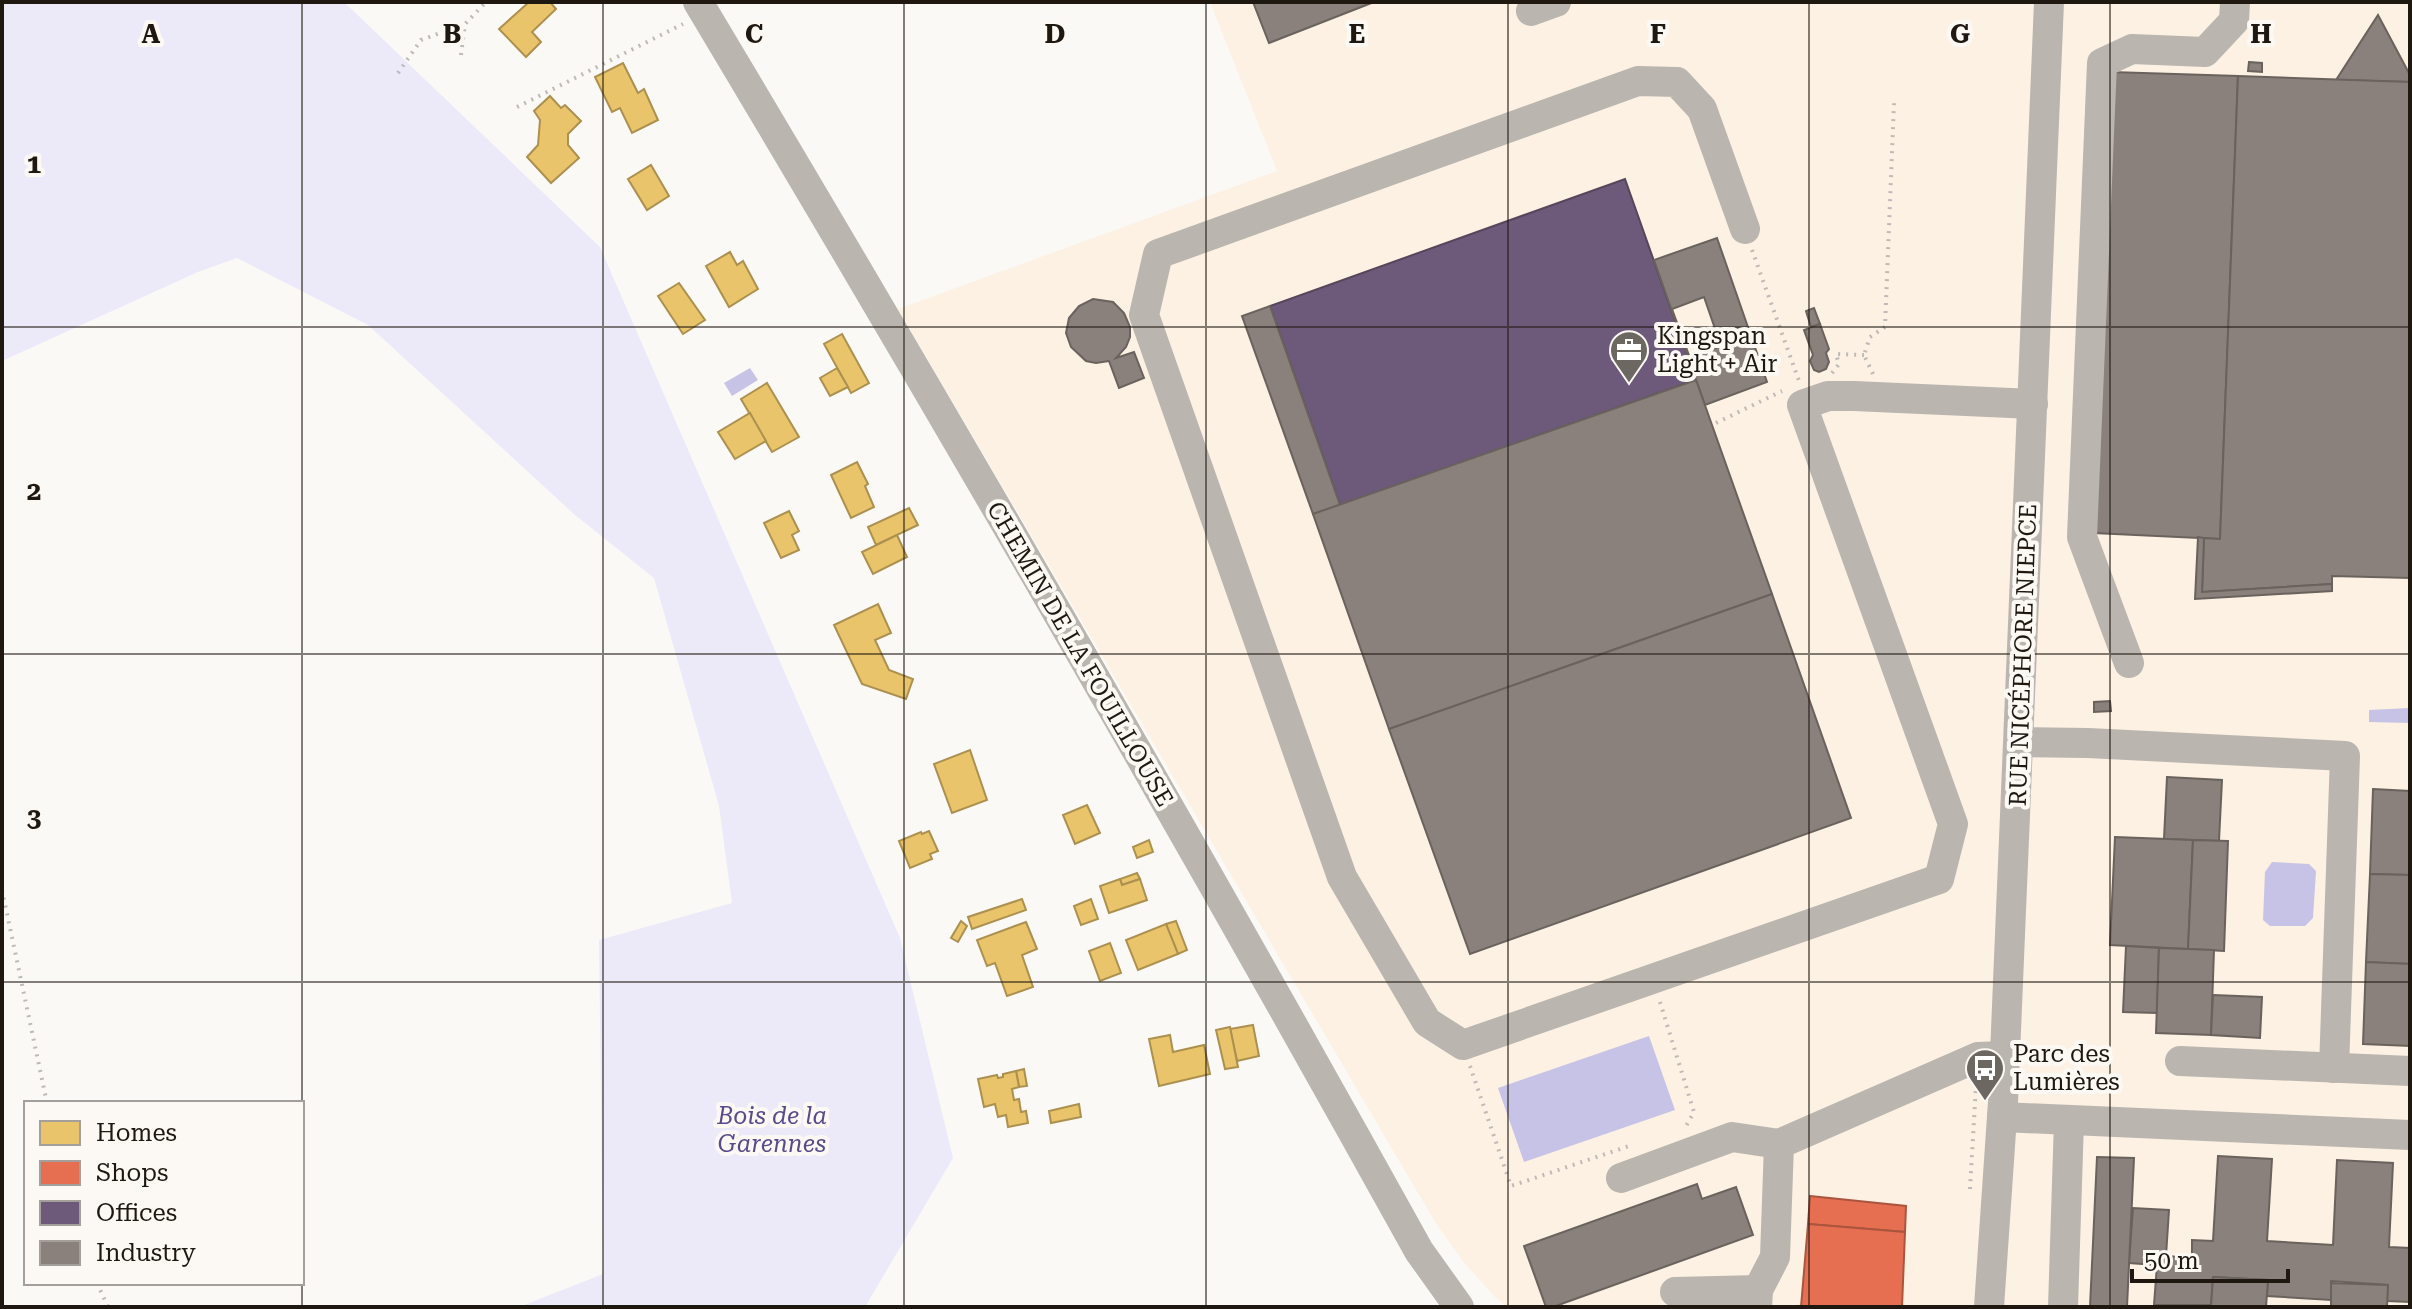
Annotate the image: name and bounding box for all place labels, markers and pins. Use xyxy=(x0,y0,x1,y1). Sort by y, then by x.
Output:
place label: Kingspan Light + Air xyxy=(1657,322,1778,378)
office icon: Kingspan Light + Air xyxy=(1608,329,1650,384)
place label: Parc des Lumières xyxy=(2013,1040,2120,1096)
bus stop icon: Parc des Lumières xyxy=(1964,1047,2006,1102)

